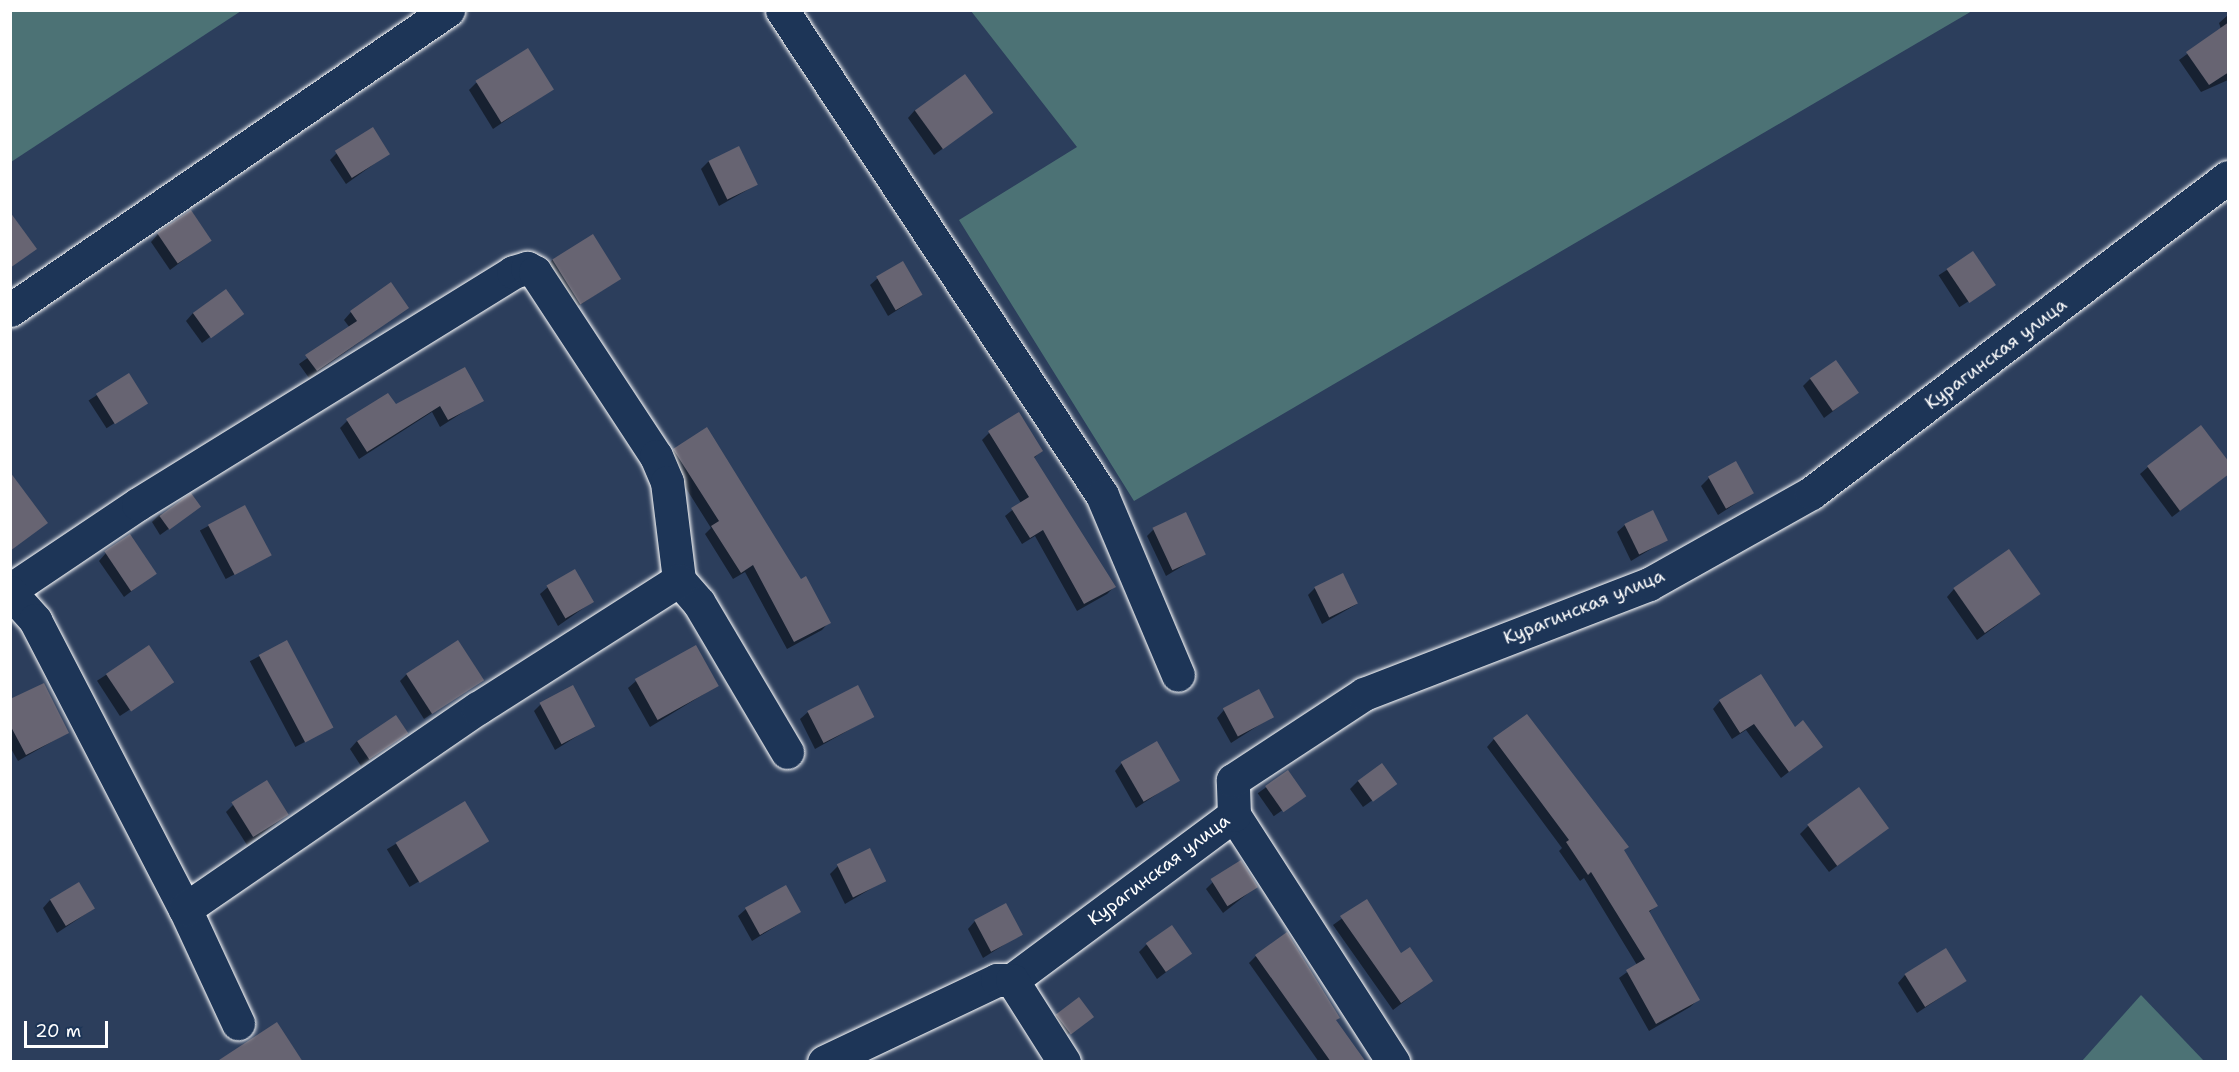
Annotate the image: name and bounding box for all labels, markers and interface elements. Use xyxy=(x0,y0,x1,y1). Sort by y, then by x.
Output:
street label: Курагинская улица xyxy=(1921,294,2071,414)
street label: Курагинская улица xyxy=(1500,565,1668,649)
street label: Курагинская улица xyxy=(1084,810,1234,930)
scale bar xyxy=(27,1009,111,1047)
text: 20 m xyxy=(35,1019,81,1043)

